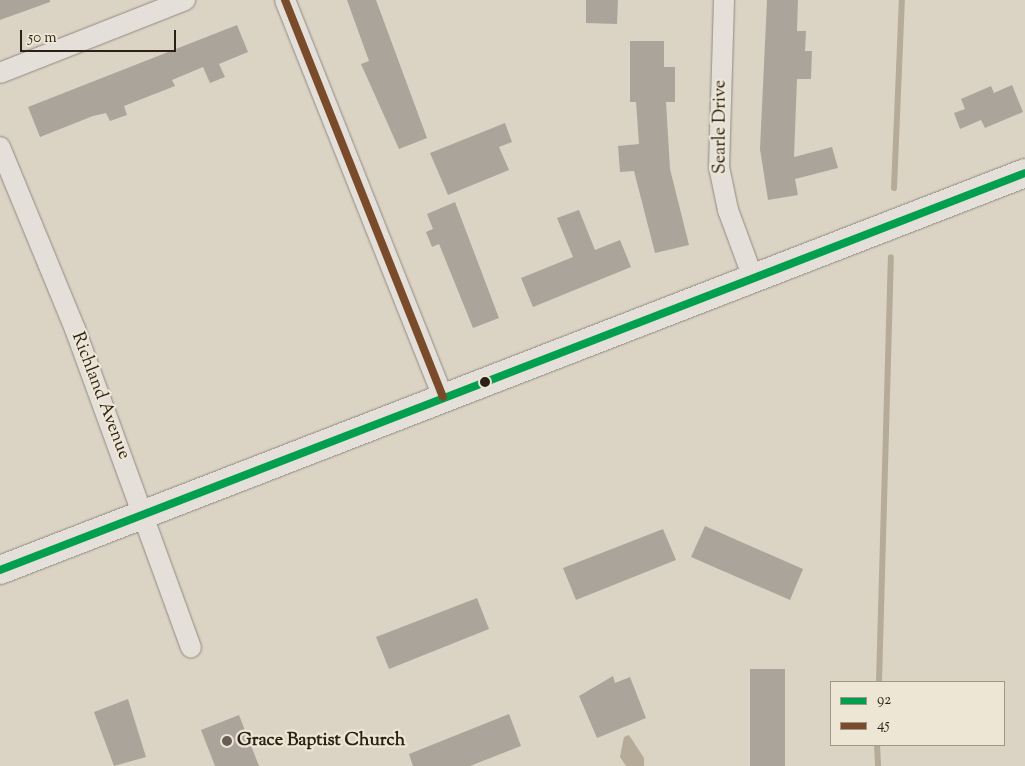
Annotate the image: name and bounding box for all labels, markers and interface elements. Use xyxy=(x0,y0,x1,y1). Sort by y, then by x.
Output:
scale bar xyxy=(22,20,179,52)
text: 50 m xyxy=(28,28,57,49)
street label: Searle Drive xyxy=(710,80,732,174)
street label: Richland Avenue xyxy=(66,329,134,463)
unlabelled marker xyxy=(480,377,490,387)
legend xyxy=(830,681,1005,746)
text: 92 xyxy=(877,690,891,711)
text: 45 xyxy=(877,715,890,736)
place label: Grace Baptist Church xyxy=(237,730,405,752)
marker: Grace Baptist Church xyxy=(221,735,233,747)

